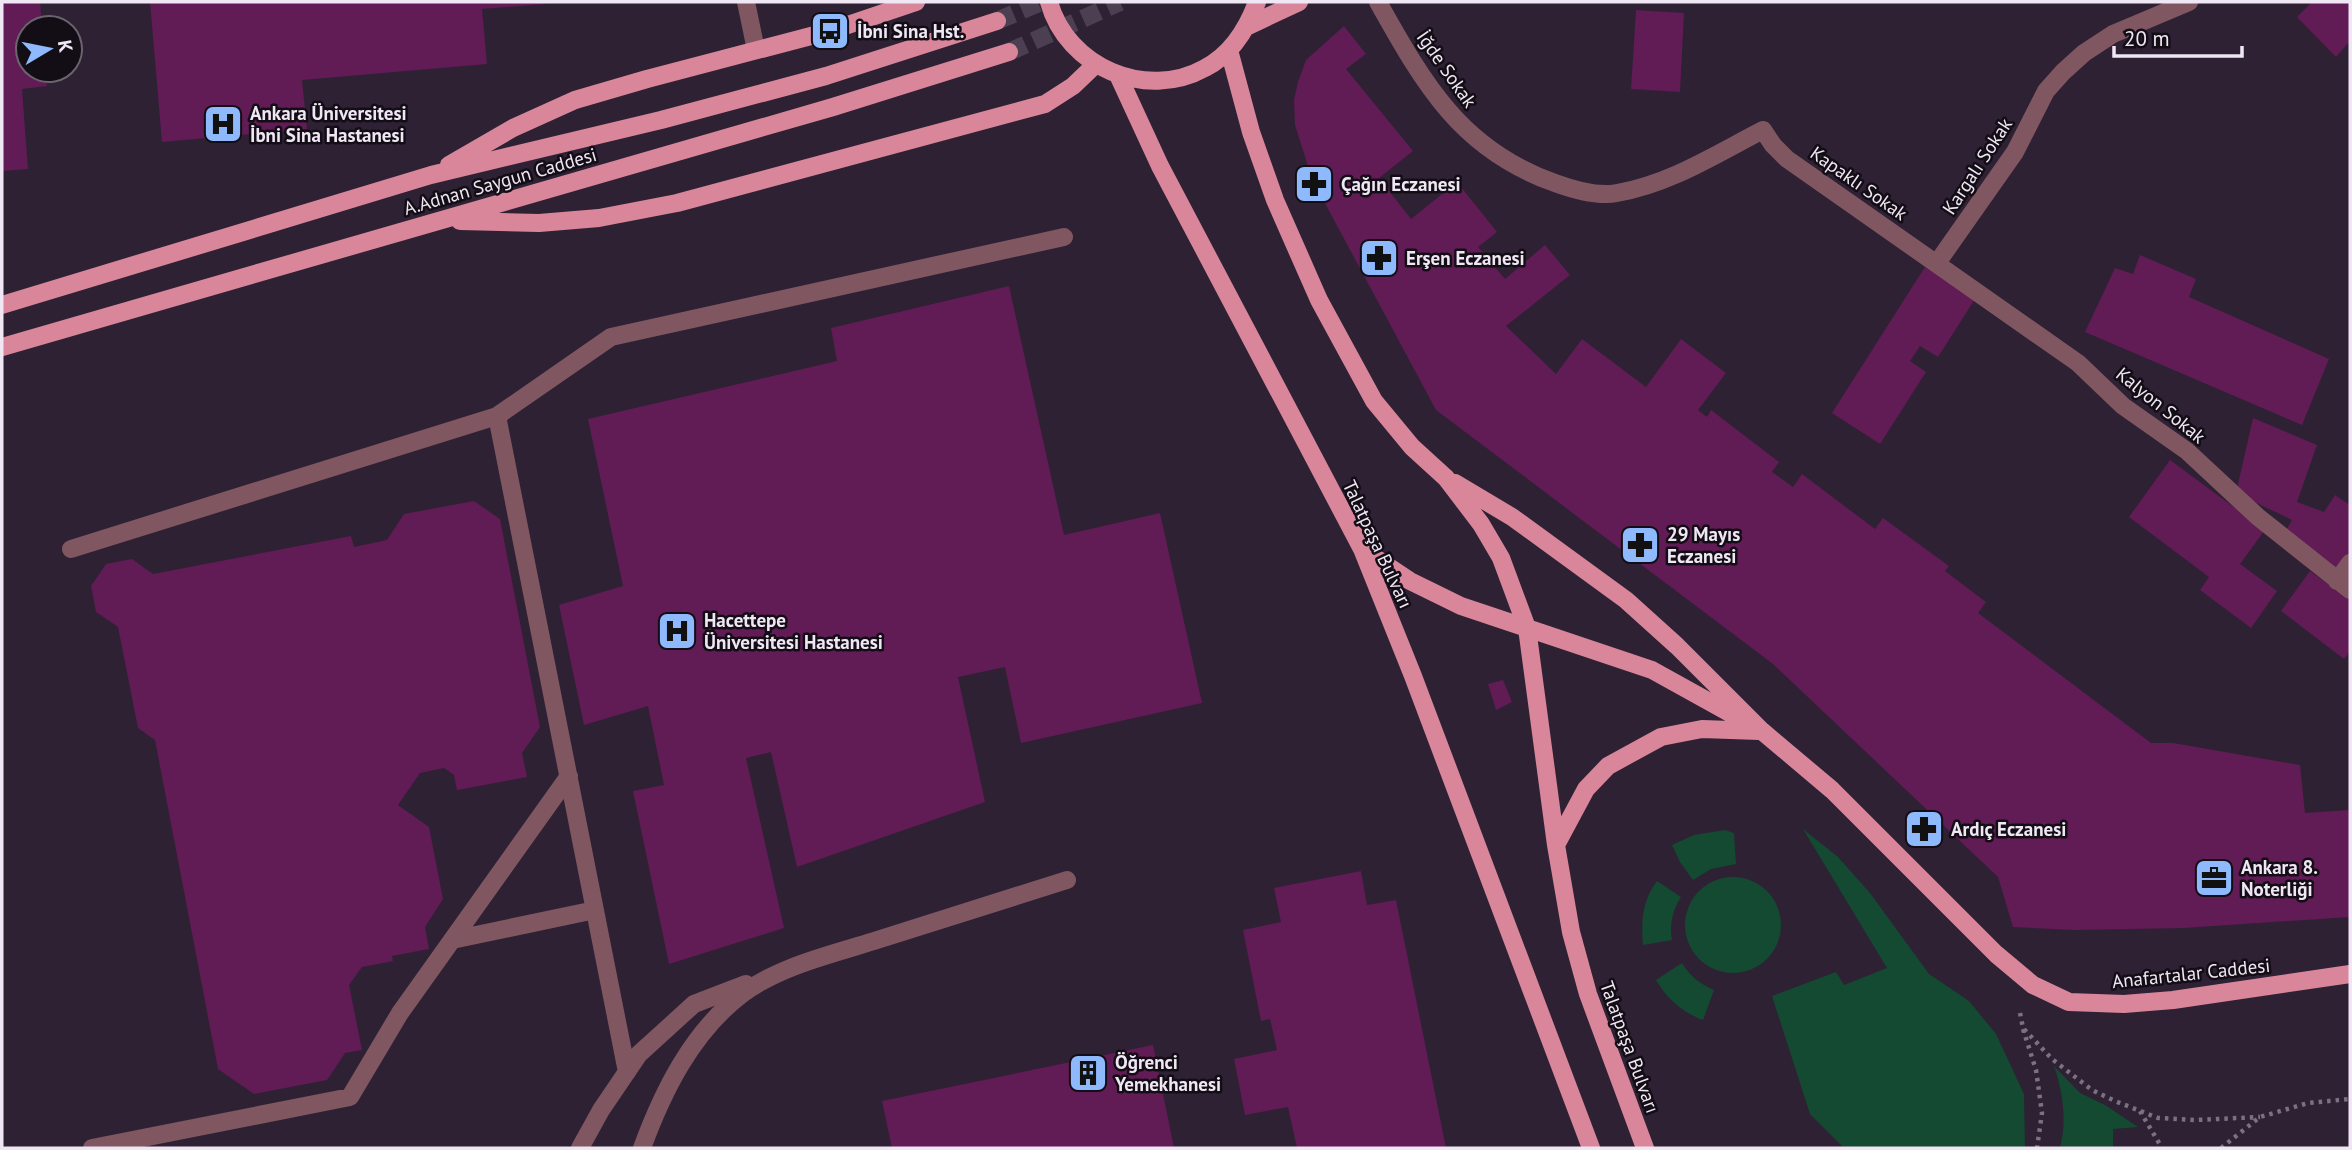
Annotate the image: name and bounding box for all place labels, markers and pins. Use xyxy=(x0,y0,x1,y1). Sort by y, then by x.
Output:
bus stop icon: İbni Sina Hst. xyxy=(809,10,851,52)
place label: İbni Sina Hst. xyxy=(857,19,964,43)
place label: Ankara Üniversitesi İbni Sina Hastanesi xyxy=(250,101,407,147)
hospital icon: Ankara Üniversitesi İbni Sina Hastanesi xyxy=(202,103,244,145)
pharmacy icon: Çağın Eczanesi xyxy=(1293,163,1335,205)
place label: Çağın Eczanesi xyxy=(1341,172,1461,196)
pharmacy icon: Erşen Eczanesi xyxy=(1358,237,1400,279)
place label: Erşen Eczanesi xyxy=(1406,246,1525,270)
place label: 29 Mayıs Eczanesi xyxy=(1667,522,1740,568)
pharmacy icon: 29 Mayıs Eczanesi xyxy=(1619,524,1661,566)
place label: Hacettepe Üniversitesi Hastanesi xyxy=(704,608,883,654)
hospital icon: Hacettepe Üniversitesi Hastanesi xyxy=(656,610,698,652)
pharmacy icon: Ardıç Eczanesi xyxy=(1903,808,1945,850)
place label: Ardıç Eczanesi xyxy=(1951,817,2066,841)
place label: Ankara 8. Noterliği xyxy=(2241,855,2318,901)
office icon: Ankara 8. Noterliği xyxy=(2193,857,2235,899)
place label: Öğrenci Yemekhanesi xyxy=(1114,1050,1221,1096)
building icon: Öğrenci Yemekhanesi xyxy=(1067,1052,1109,1094)

